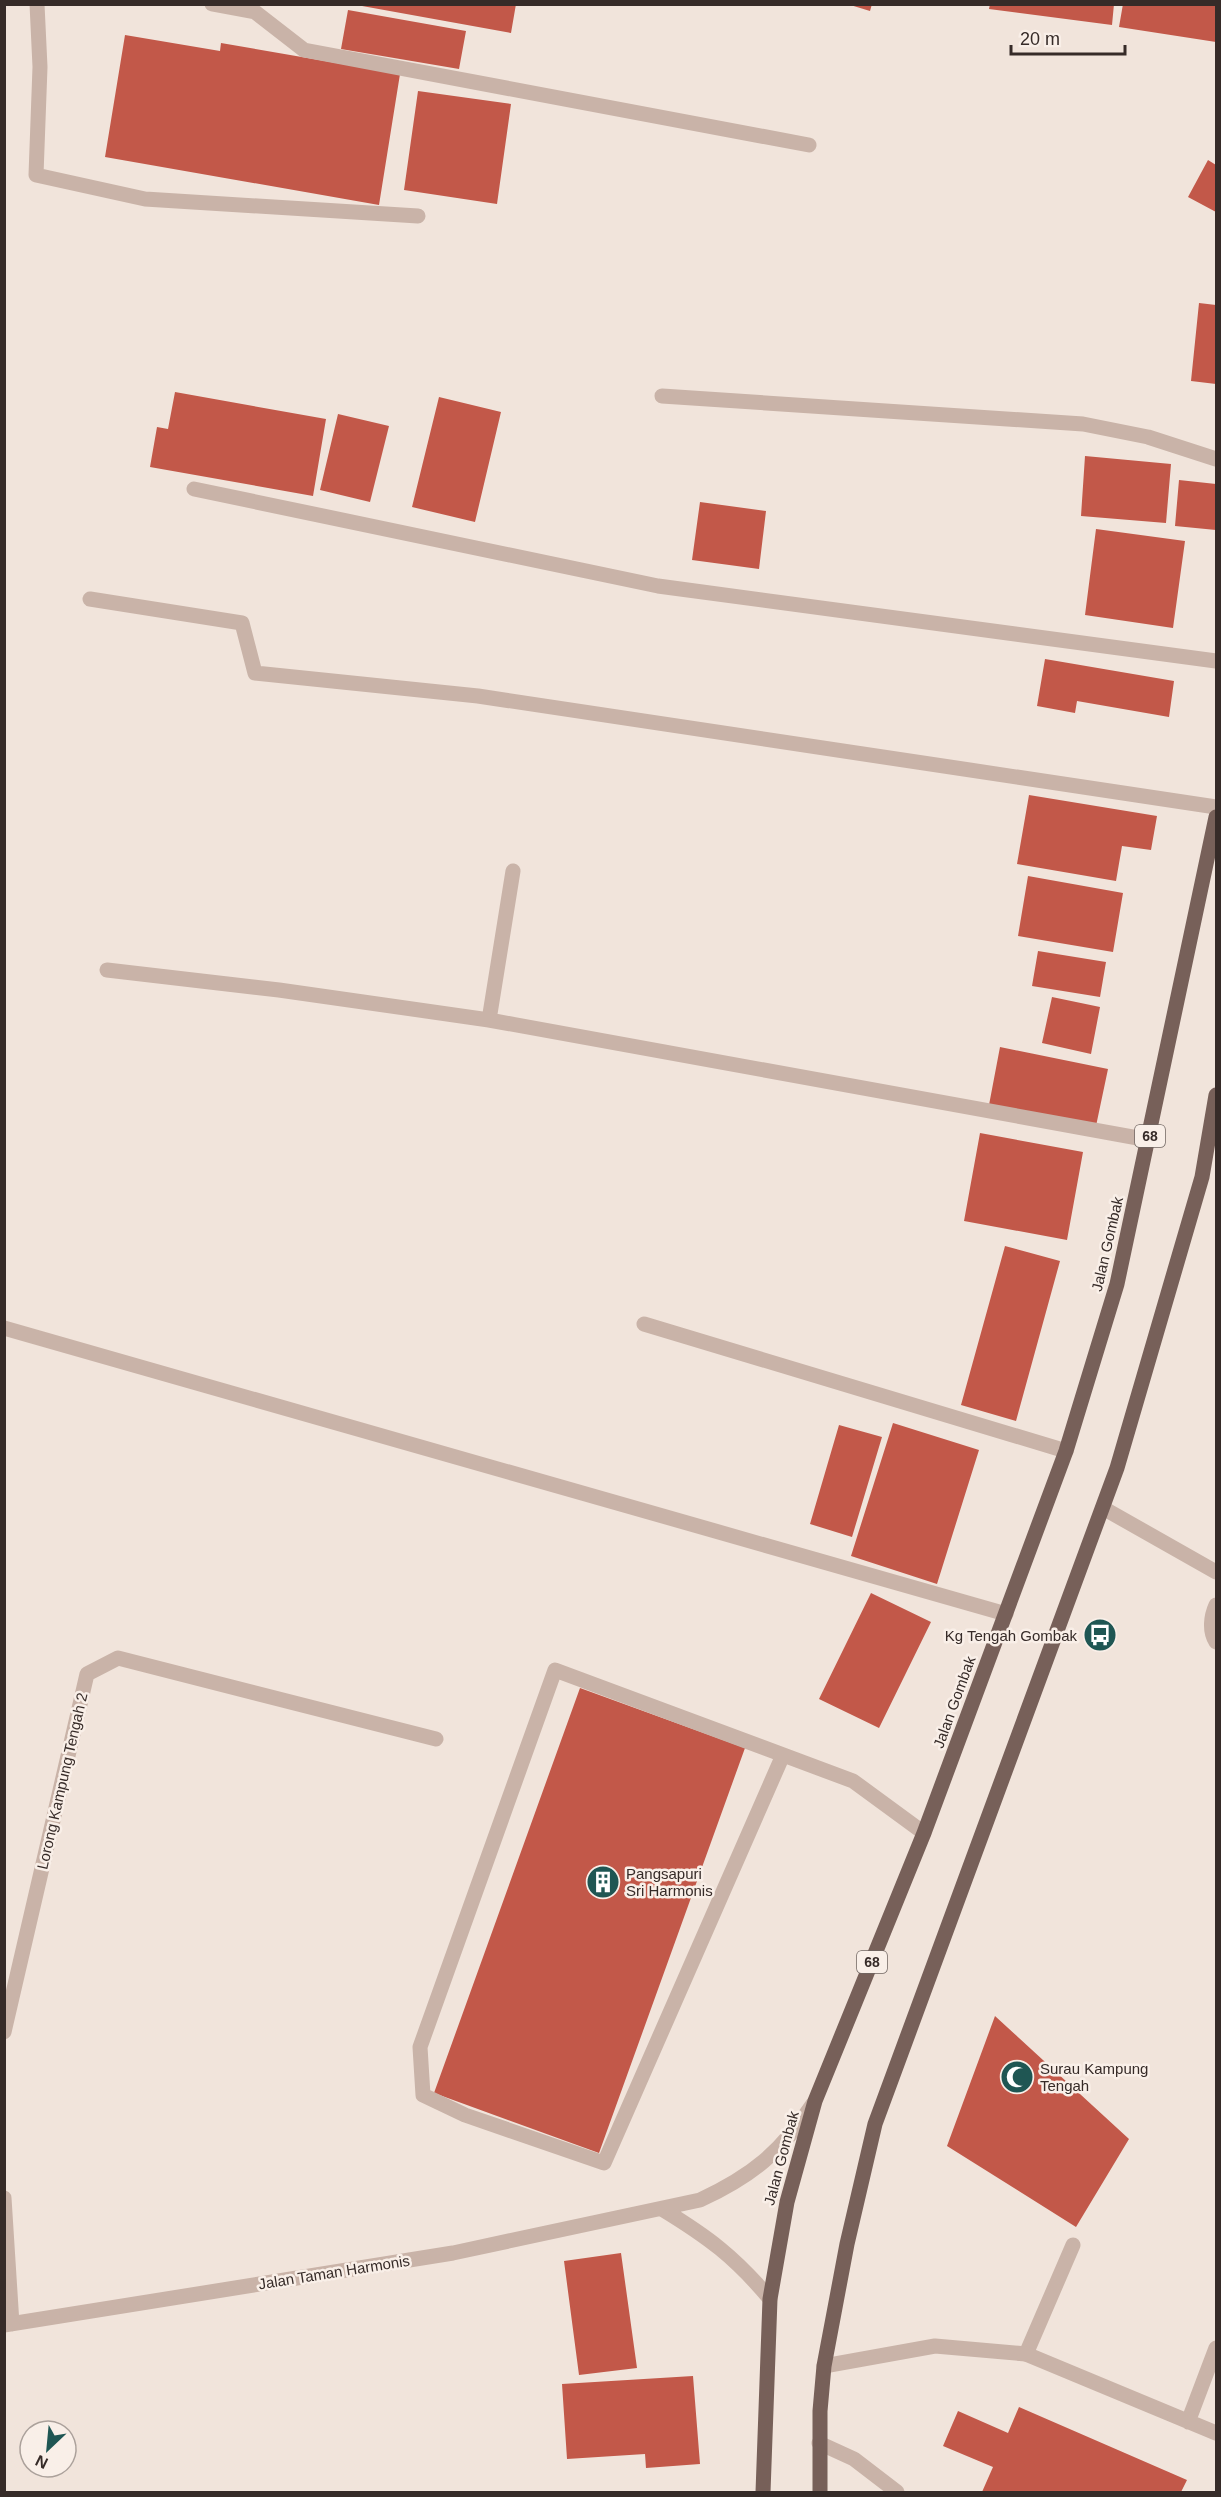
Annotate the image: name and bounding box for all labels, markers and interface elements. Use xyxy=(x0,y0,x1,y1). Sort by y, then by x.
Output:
scale bar xyxy=(1011,18,1125,56)
text: 20 m xyxy=(1020,29,1060,49)
road number: 68 xyxy=(1135,1125,1165,1147)
street label: Jalan Gombak xyxy=(1088,1194,1126,1293)
bus stop icon: Kg Tengah Gombak xyxy=(1082,1617,1118,1653)
place label: Kg Tengah Gombak xyxy=(945,1627,1077,1644)
street label: Jalan Gombak xyxy=(929,1653,979,1750)
street label: Lorong Kampung Tengah 2 xyxy=(33,1691,91,1871)
building icon: Pangsapuri Sri Harmonis xyxy=(585,1864,621,1900)
place label: Pangsapuri Sri Harmonis xyxy=(626,1865,713,1899)
road number: 68 xyxy=(857,1951,887,1973)
mosque icon: Surau Kampung Tengah xyxy=(999,2059,1035,2095)
place label: Surau Kampung Tengah xyxy=(1040,2060,1148,2094)
street label: Jalan Gombak xyxy=(760,2109,802,2207)
street label: Jalan Taman Harmonis xyxy=(257,2252,411,2292)
north arrow xyxy=(18,2419,78,2479)
text: N xyxy=(33,2452,51,2472)

